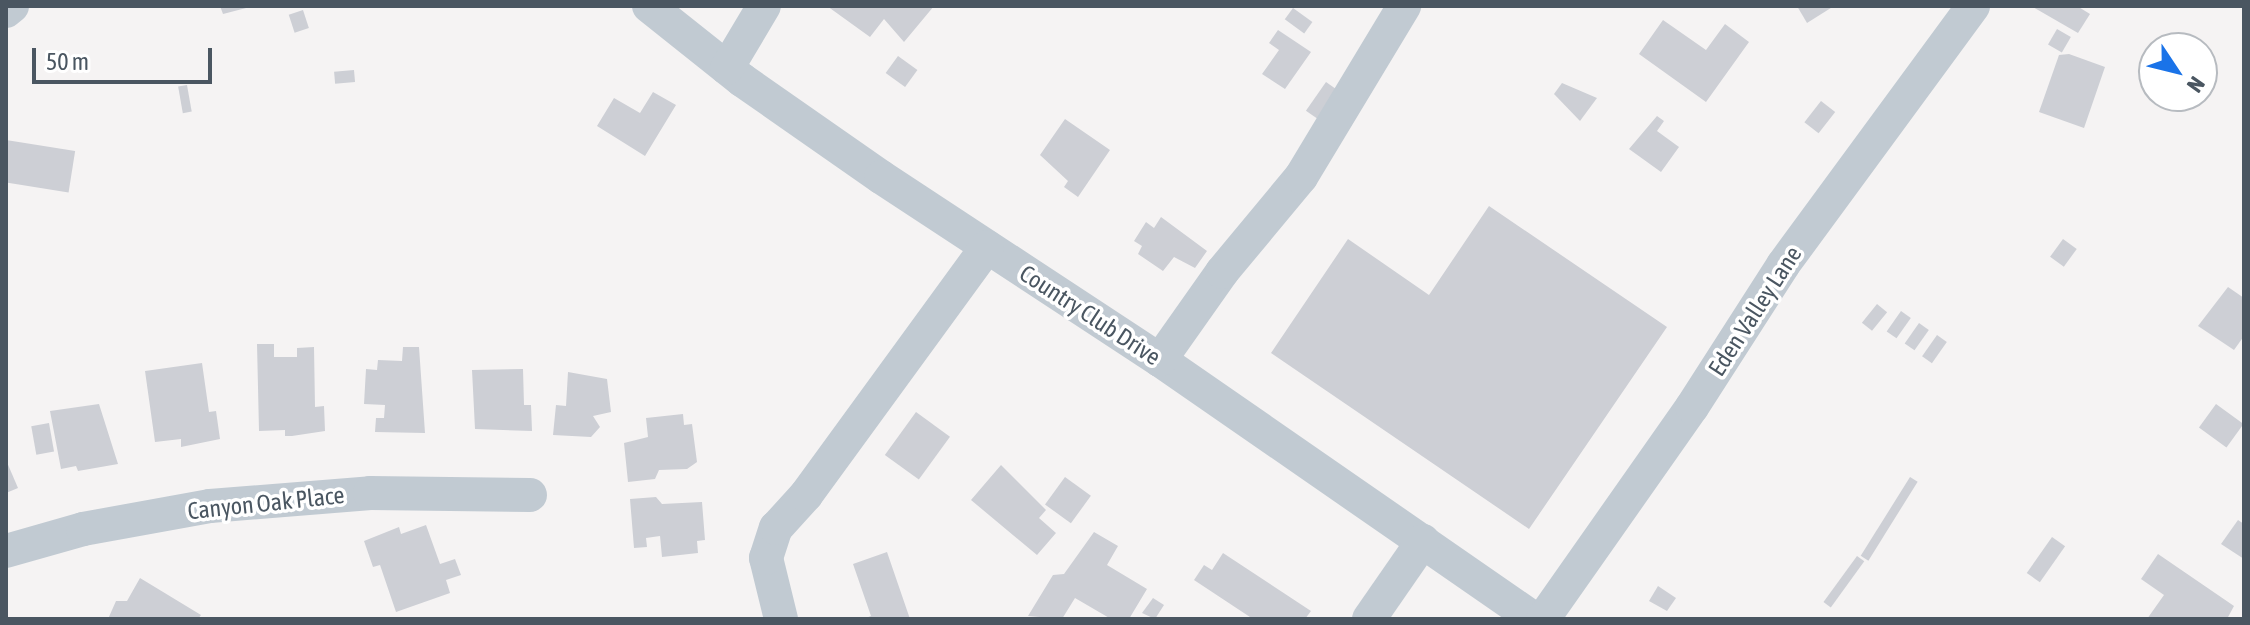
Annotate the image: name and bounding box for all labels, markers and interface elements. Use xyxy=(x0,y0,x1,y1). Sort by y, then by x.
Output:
scale bar xyxy=(36,32,216,82)
north arrow xyxy=(2138,32,2218,112)
text: 50 m xyxy=(46,48,89,75)
text: N xyxy=(2182,72,2210,97)
street label: Eden Valley Lane xyxy=(1702,241,1808,381)
street label: Country Club Drive xyxy=(1014,259,1166,371)
street label: Canyon Oak Place xyxy=(186,480,346,526)

